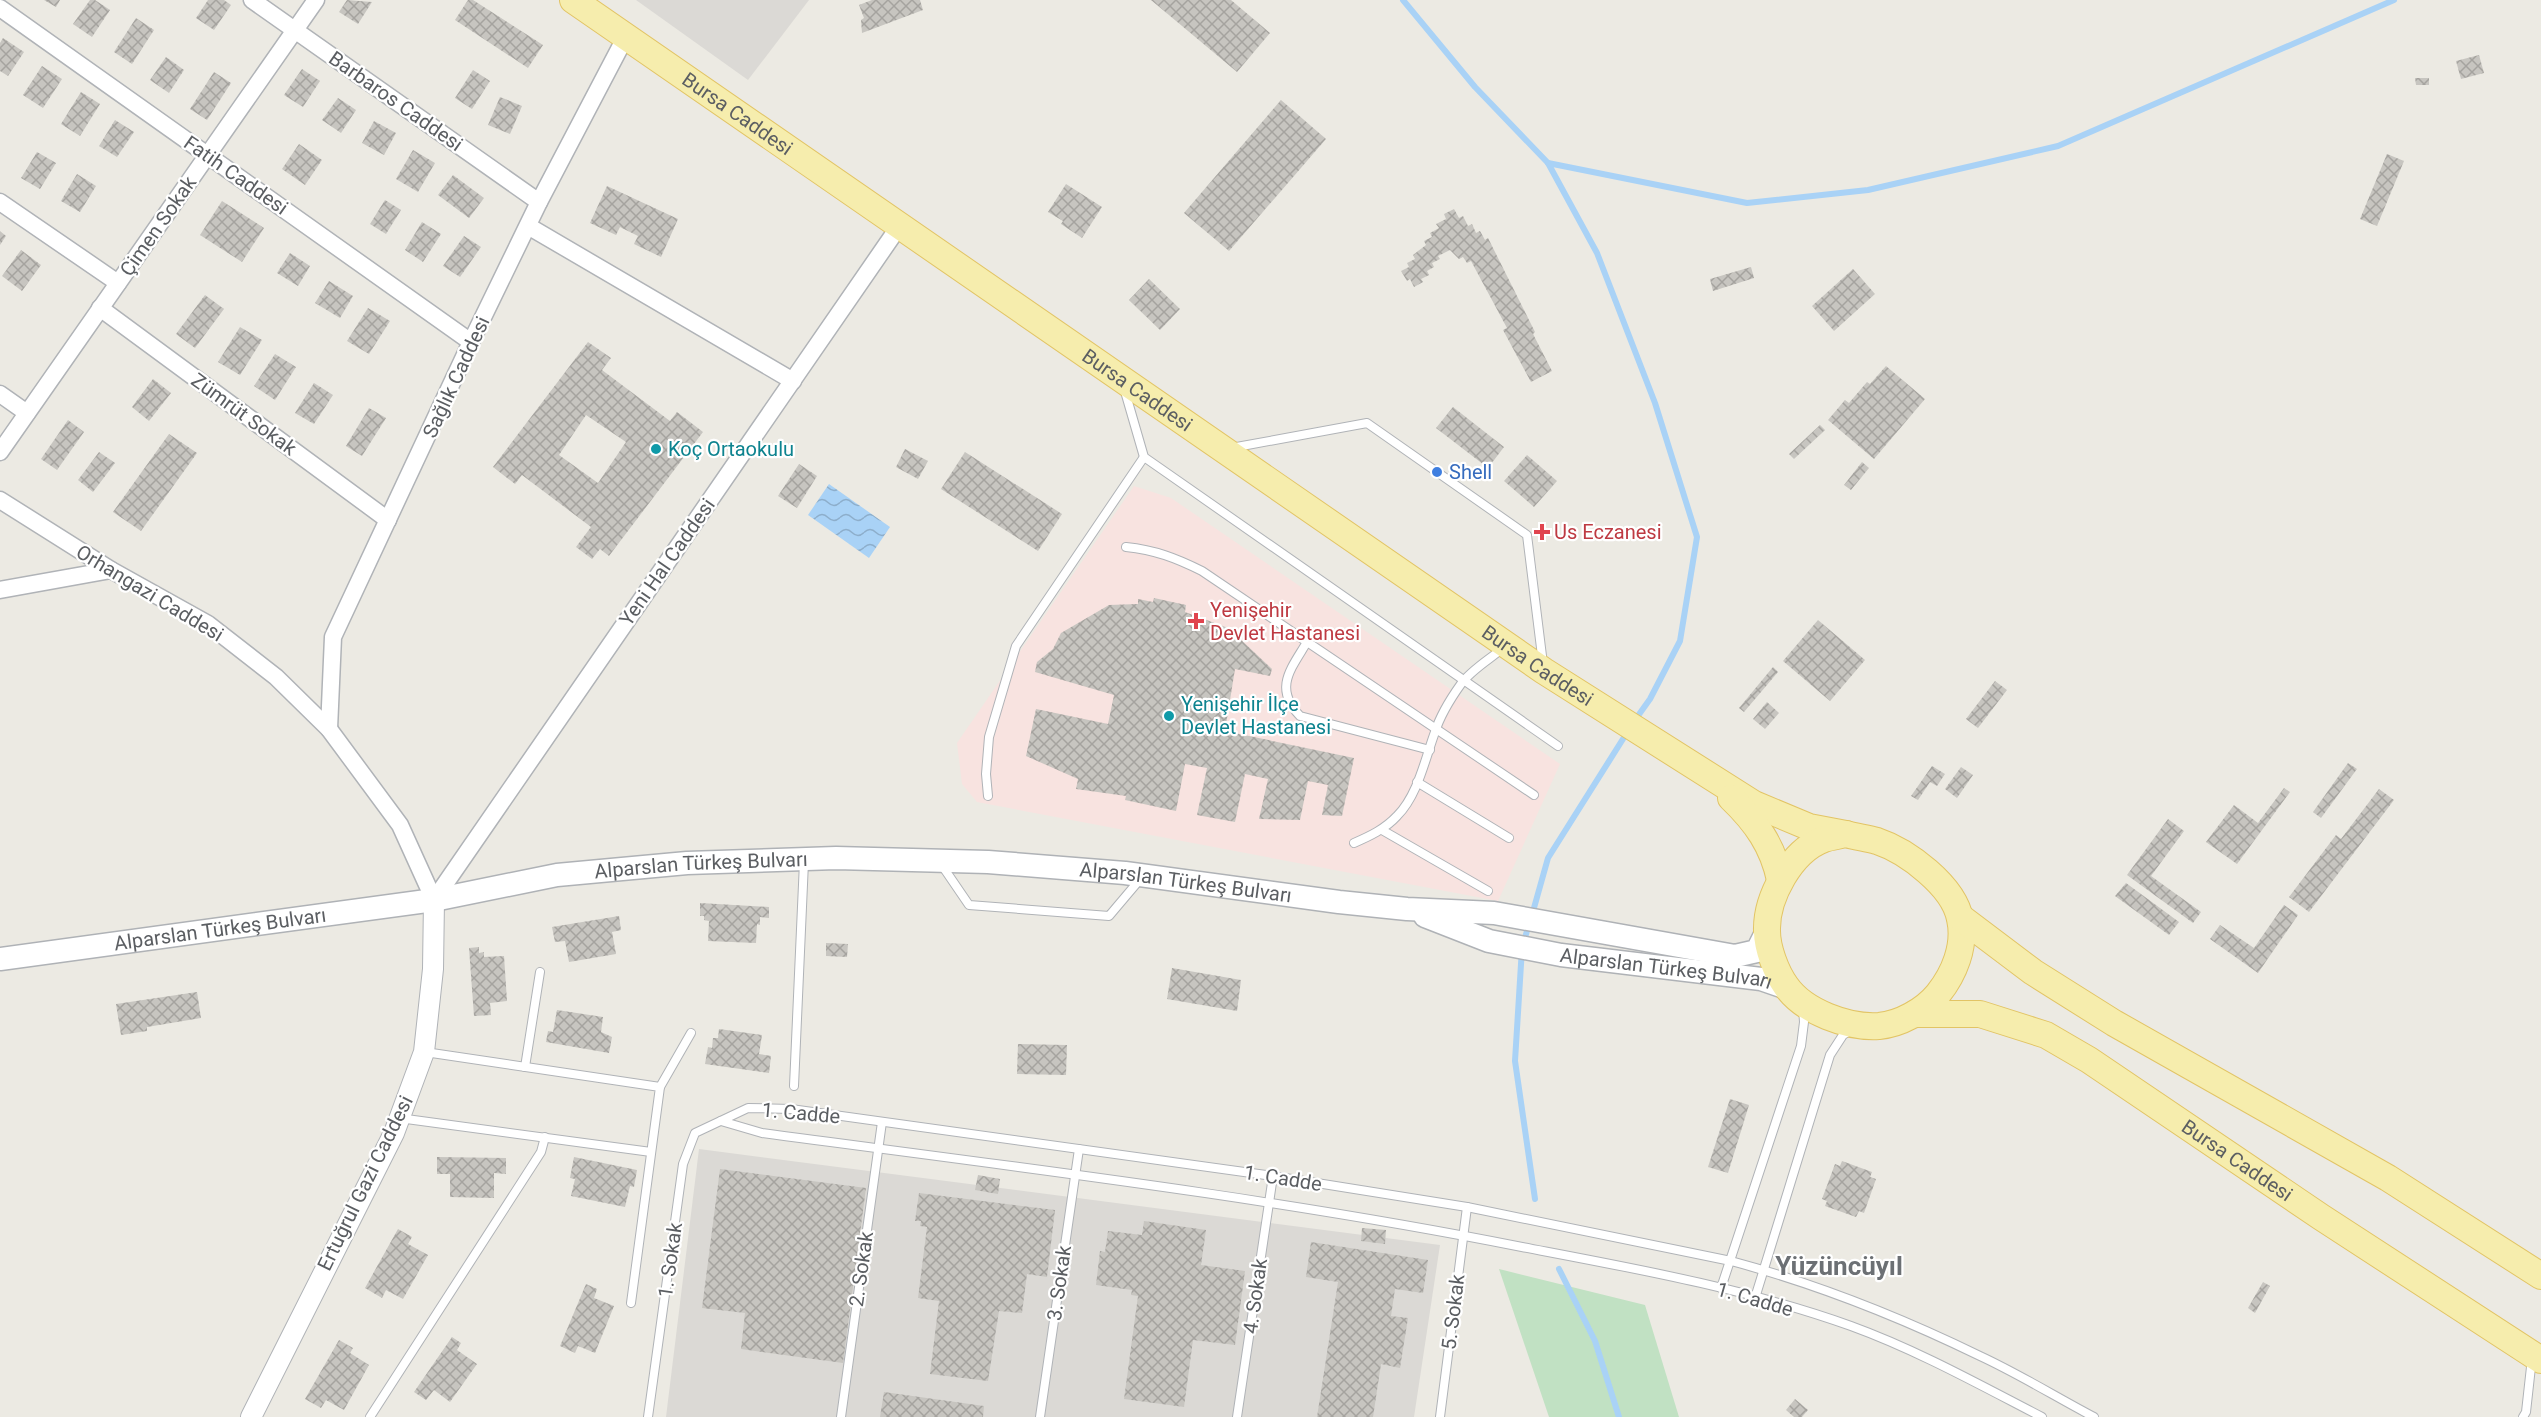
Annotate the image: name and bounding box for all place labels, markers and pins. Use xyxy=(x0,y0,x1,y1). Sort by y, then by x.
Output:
place label: Koç Ortaokulu xyxy=(668,437,794,461)
marker: Koç Ortaokulu xyxy=(649,442,663,456)
place label: Shell xyxy=(1449,460,1492,484)
marker: Shell xyxy=(1430,465,1444,479)
place label: Us Eczanesi xyxy=(1554,520,1662,544)
marker: Us Eczanesi xyxy=(1535,525,1549,539)
place label: Yenişehir Devlet Hastanesi xyxy=(1210,598,1360,645)
marker: Yenişehir Devlet Hastanesi xyxy=(1187,612,1205,630)
place label: Yenişehir İlçe Devlet Hastanesi xyxy=(1181,692,1331,739)
marker: Yenişehir İlçe Devlet Hastanesi xyxy=(1162,709,1176,723)

